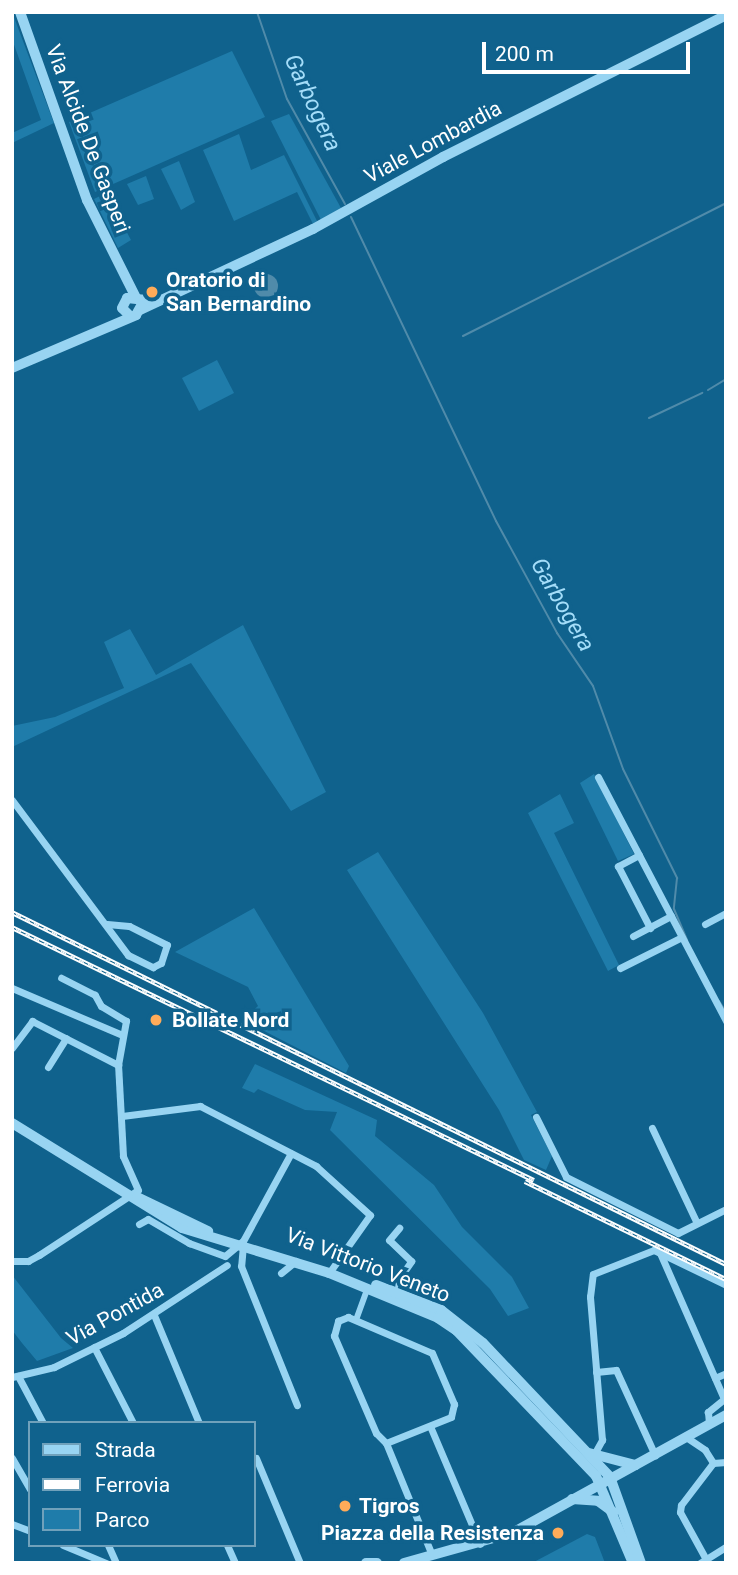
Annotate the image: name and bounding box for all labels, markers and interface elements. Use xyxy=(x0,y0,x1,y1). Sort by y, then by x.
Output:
scale bar xyxy=(486,28,694,72)
street label: Via Alcide De Gasperi xyxy=(40,41,136,237)
text: 200 m xyxy=(495,42,554,66)
water label: Garbogera xyxy=(278,50,346,156)
street label: Viale Lombardia xyxy=(360,95,506,189)
place label: Oratorio di San Bernardino xyxy=(166,267,311,317)
marker: Oratorio di San Bernardino xyxy=(144,284,160,300)
water label: Garbogera xyxy=(524,553,600,657)
place label: Bollate Nord xyxy=(172,1007,289,1033)
marker: Bollate Nord xyxy=(146,1010,166,1030)
street label: Via Vittorio Veneto xyxy=(282,1222,454,1308)
street label: Via Pontida xyxy=(62,1277,168,1351)
legend xyxy=(28,1421,256,1547)
text: Strada xyxy=(95,1438,156,1462)
text: Ferrovia xyxy=(95,1473,170,1497)
place label: Tigros xyxy=(359,1493,420,1519)
marker: Tigros xyxy=(337,1498,353,1514)
text: Parco xyxy=(95,1508,149,1532)
place label: Piazza della Resistenza xyxy=(321,1520,544,1546)
marker: Piazza della Resistenza xyxy=(550,1525,566,1541)

